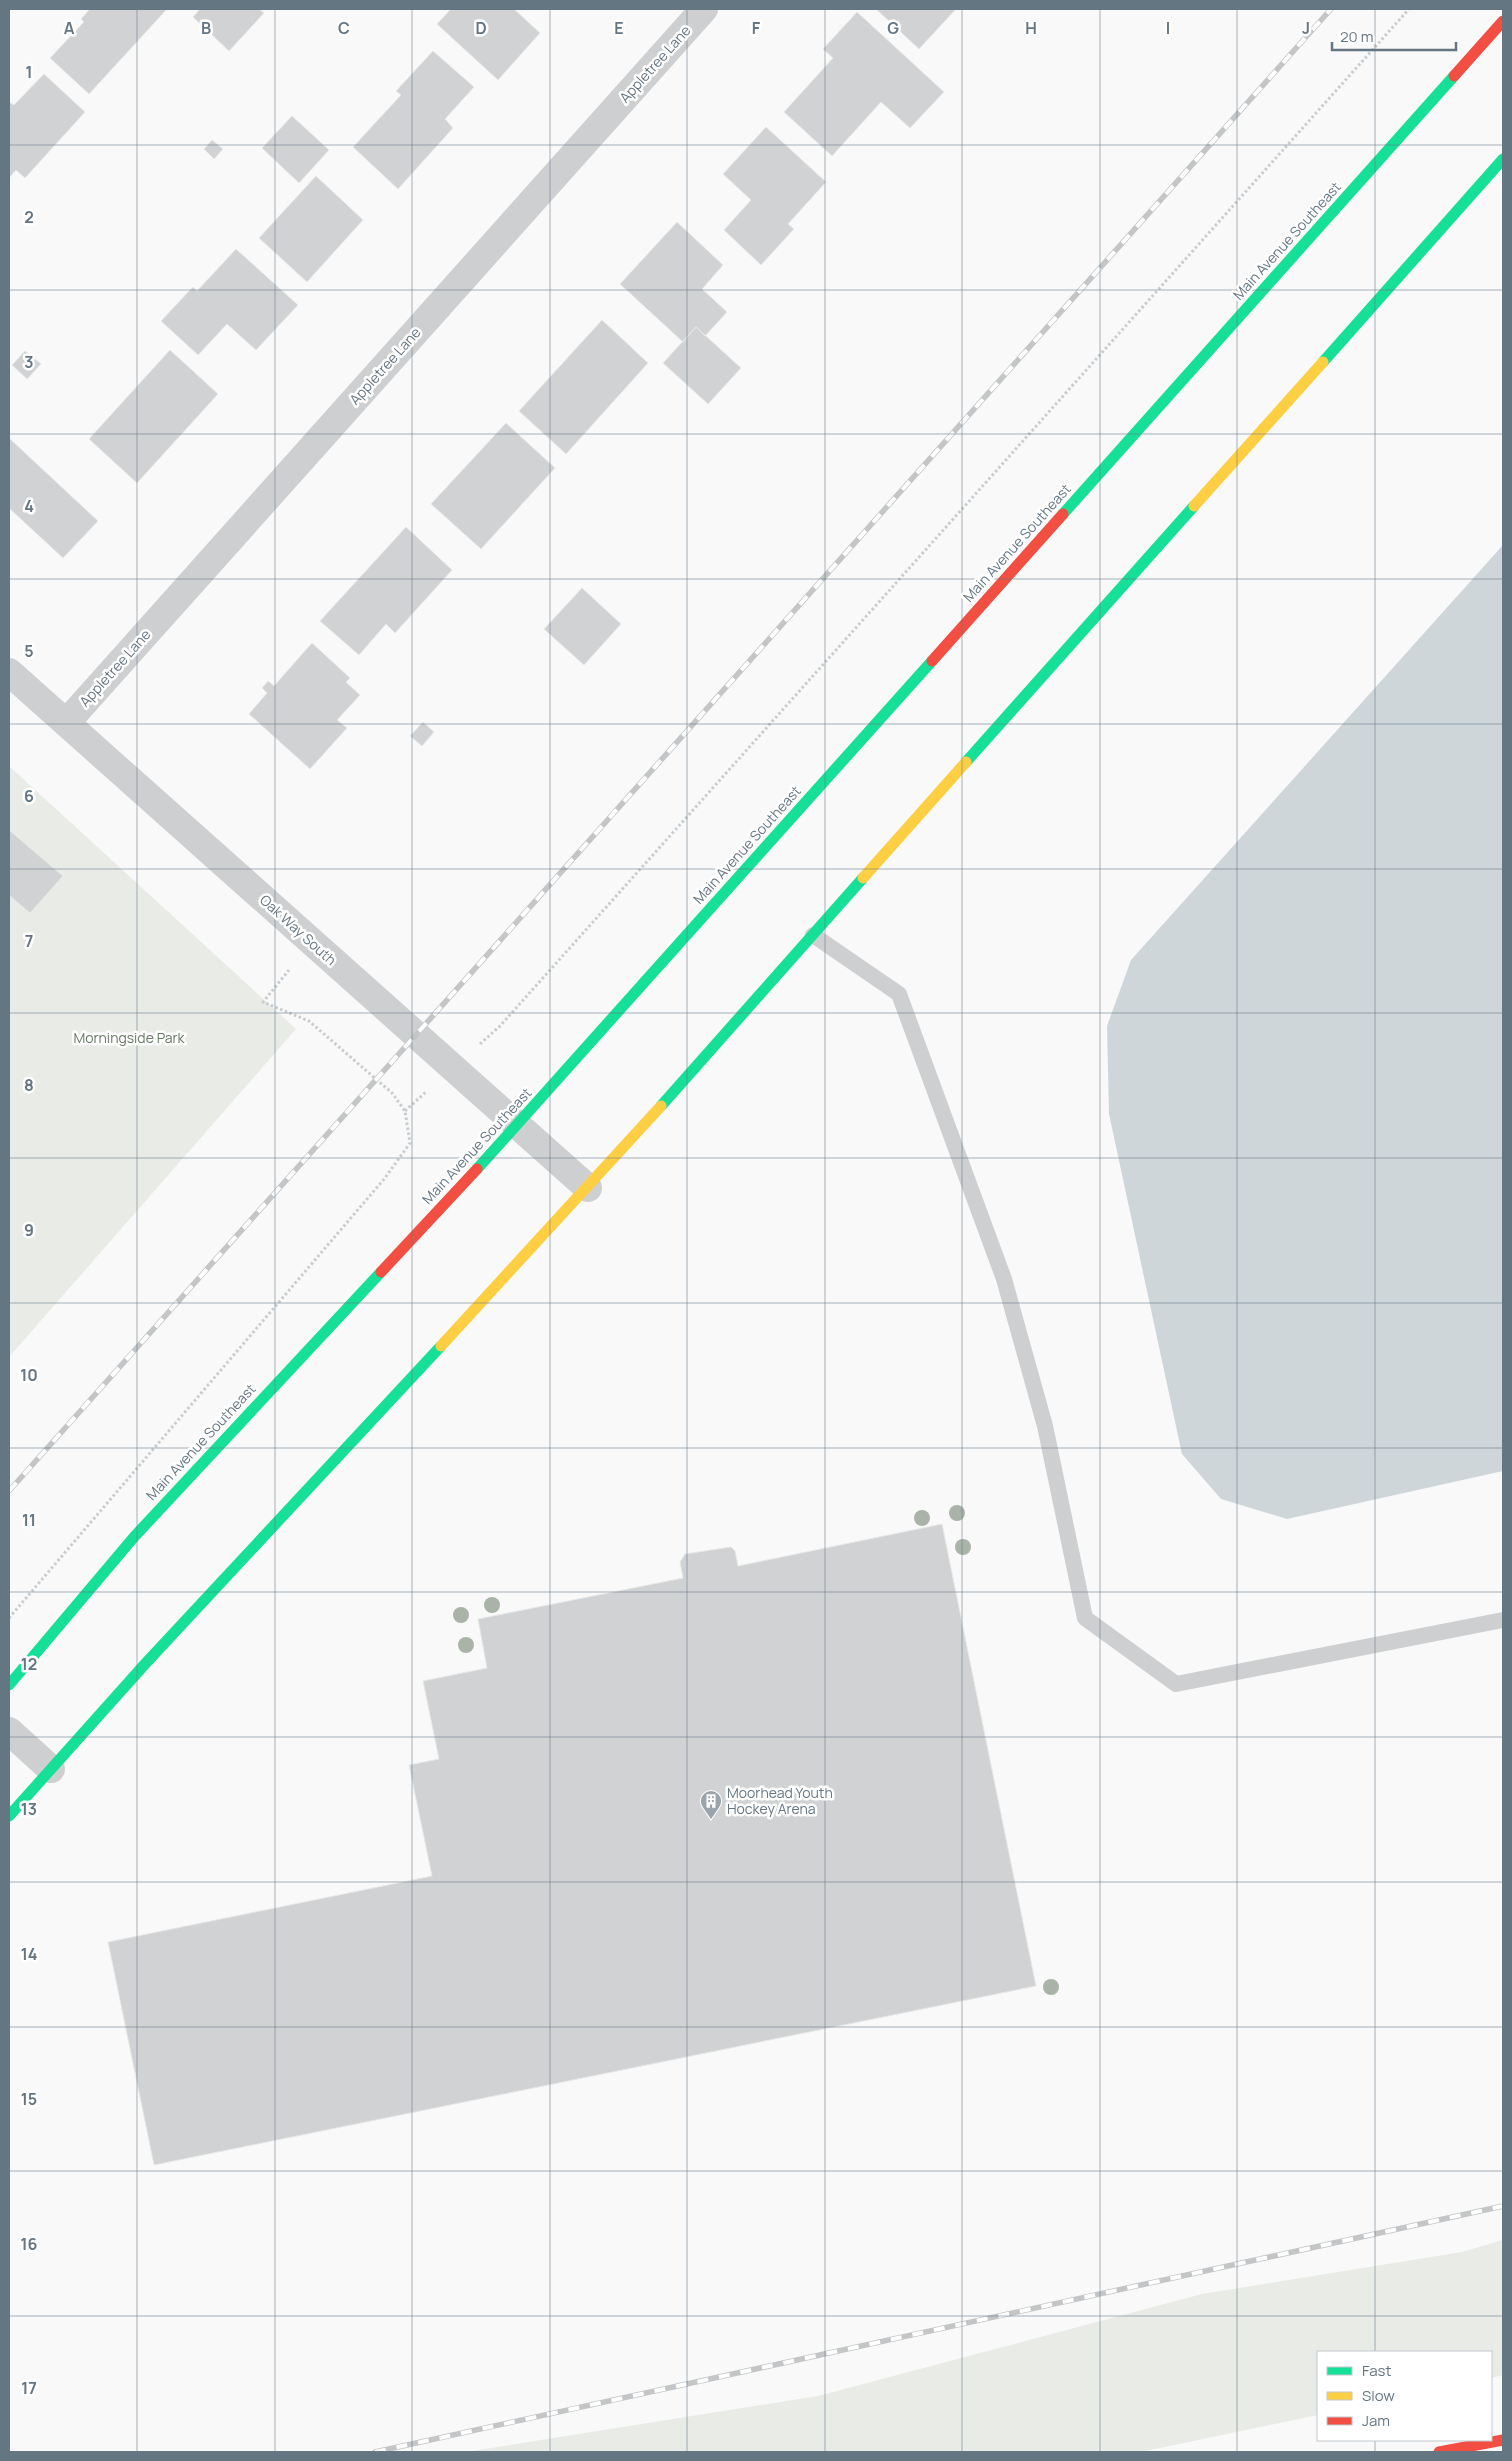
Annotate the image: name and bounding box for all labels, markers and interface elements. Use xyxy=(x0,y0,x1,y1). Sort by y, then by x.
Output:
text: A xyxy=(64,17,75,39)
text: B xyxy=(201,17,211,39)
text: C xyxy=(338,17,350,39)
text: D xyxy=(475,17,487,39)
text: E xyxy=(614,17,624,39)
text: F xyxy=(752,17,761,39)
text: G xyxy=(887,17,899,39)
text: H xyxy=(1025,17,1037,39)
text: I xyxy=(1166,17,1170,39)
text: J xyxy=(1302,17,1310,39)
scale bar xyxy=(1332,20,1456,52)
street label: Appletree Lane xyxy=(615,21,694,106)
text: 20 m xyxy=(1340,26,1373,47)
text: 1 xyxy=(25,61,33,83)
street label: Main Avenue Southeast xyxy=(1229,177,1345,304)
text: 2 xyxy=(24,206,34,228)
street label: Appletree Lane xyxy=(345,323,424,408)
text: 3 xyxy=(24,351,34,373)
street label: Main Avenue Southeast xyxy=(959,479,1075,606)
text: 4 xyxy=(24,495,34,517)
street label: Appletree Lane xyxy=(75,625,154,710)
text: 5 xyxy=(24,640,34,662)
street label: Main Avenue Southeast xyxy=(689,781,805,908)
text: 6 xyxy=(24,785,34,807)
street label: Oak Way South xyxy=(256,890,341,969)
text: 7 xyxy=(25,930,33,952)
park label: Morningside Park xyxy=(73,1028,186,1047)
text: 8 xyxy=(24,1074,34,1096)
street label: Main Avenue Southeast xyxy=(418,1083,536,1208)
text: 9 xyxy=(24,1219,34,1241)
text: 10 xyxy=(20,1364,38,1386)
street label: Main Avenue Southeast xyxy=(142,1379,260,1504)
text: 11 xyxy=(22,1509,36,1531)
text: 12 xyxy=(21,1653,37,1675)
place label: Moorhead Youth Hockey Arena xyxy=(727,1783,833,1818)
building icon: Moorhead Youth Hockey Arena xyxy=(699,1789,723,1820)
text: 13 xyxy=(21,1798,37,1820)
text: 14 xyxy=(21,1943,37,1965)
text: 15 xyxy=(21,2088,37,2110)
text: 16 xyxy=(21,2233,38,2255)
legend xyxy=(1317,2351,1492,2441)
text: Fast xyxy=(1362,2360,1391,2381)
text: 17 xyxy=(21,2377,37,2399)
text: Slow xyxy=(1362,2385,1395,2406)
text: Jam xyxy=(1362,2410,1390,2431)

